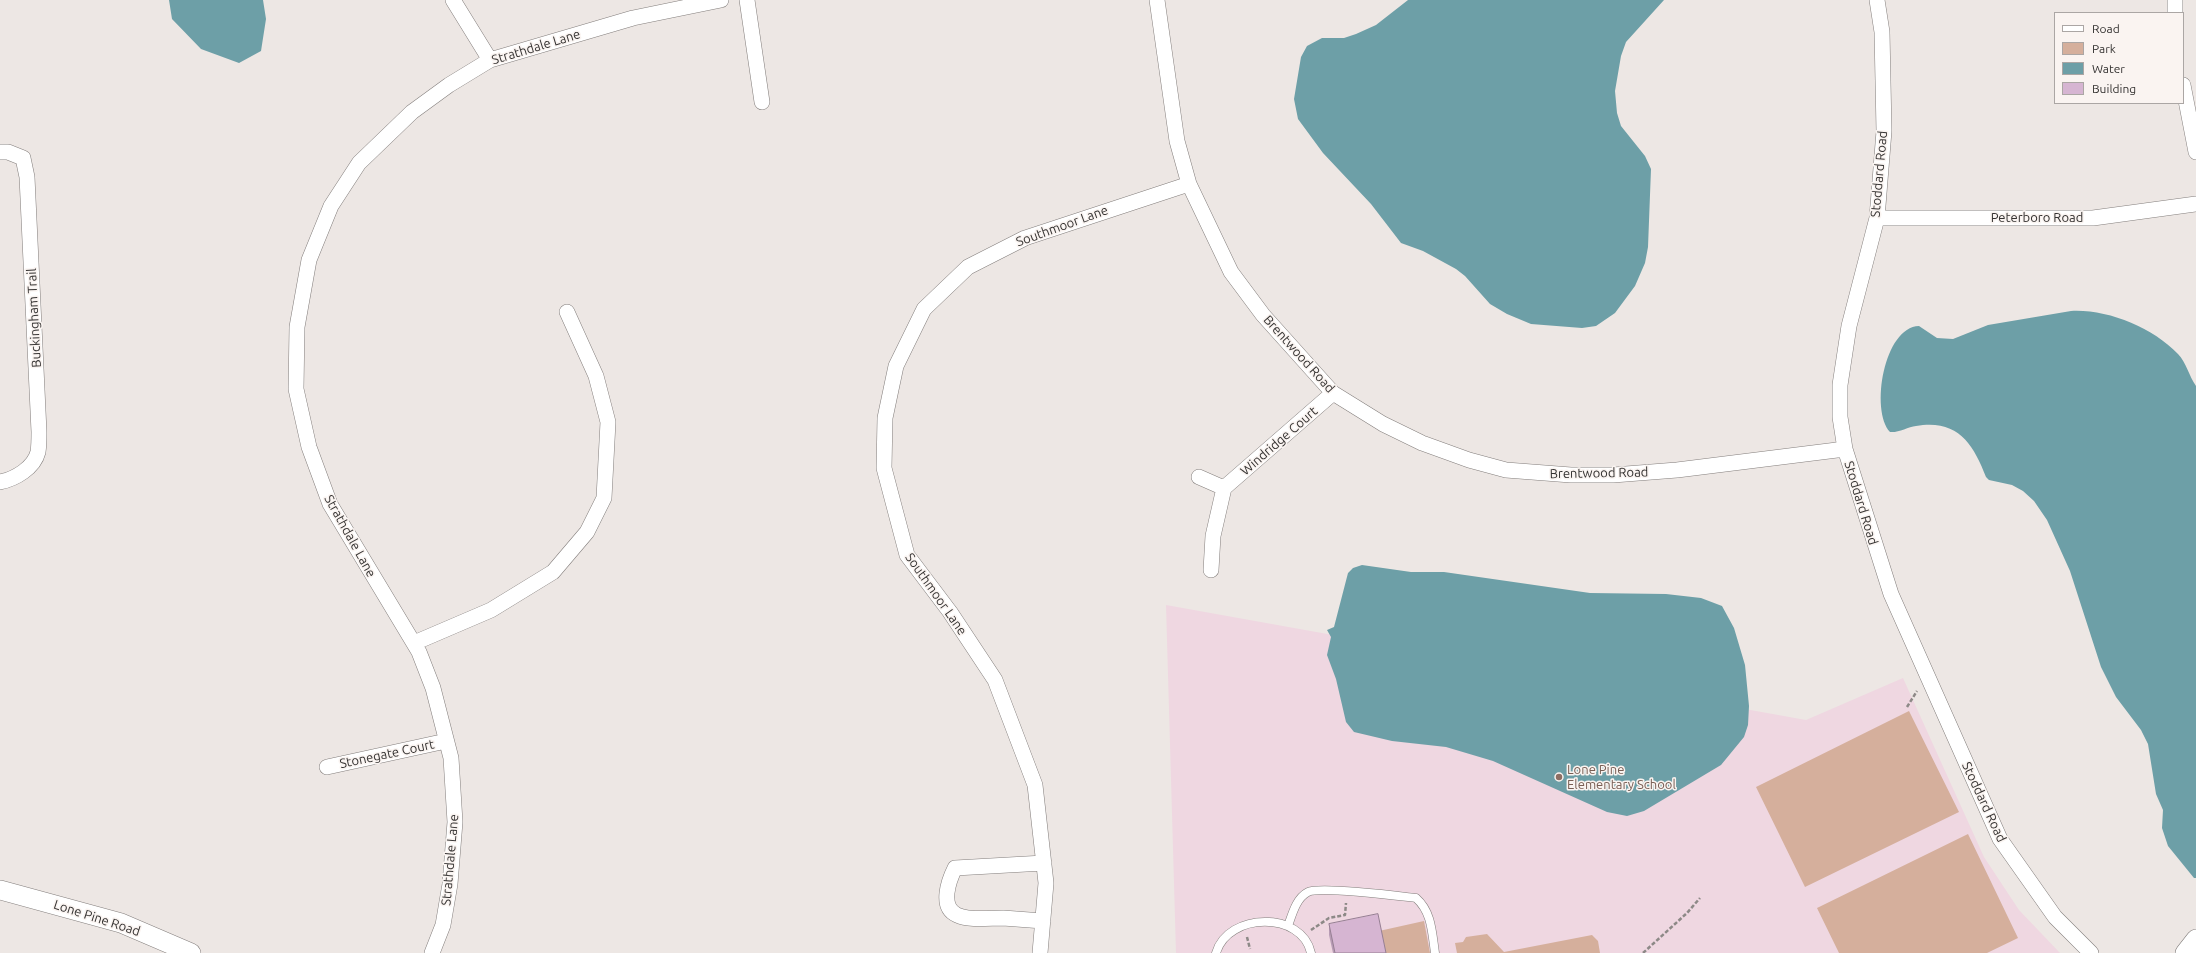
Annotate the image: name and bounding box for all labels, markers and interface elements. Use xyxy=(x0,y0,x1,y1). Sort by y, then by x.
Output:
legend xyxy=(2054,12,2184,104)
text: Road xyxy=(2092,22,2120,35)
street label: Strathdale Lane xyxy=(490,26,582,68)
text: Park xyxy=(2092,42,2116,55)
text: Water xyxy=(2092,62,2125,75)
text: Building xyxy=(2092,82,2136,95)
street label: Stoddard Road xyxy=(1867,130,1891,218)
street label: Southmoor Lane xyxy=(1014,202,1110,250)
street label: Peterboro Road xyxy=(1991,210,2083,226)
street label: Buckingham Trail xyxy=(24,268,44,368)
street label: Brentwood Road xyxy=(1260,312,1338,396)
street label: Windridge Court xyxy=(1237,403,1321,479)
street label: Stoddard Road xyxy=(1841,459,1881,547)
street label: Brentwood Road xyxy=(1550,464,1648,482)
street label: Strathdale Lane xyxy=(321,492,379,580)
street label: Southmoor Lane xyxy=(902,550,970,638)
street label: Stonegate Court xyxy=(338,736,436,772)
street label: Stoddard Road xyxy=(1959,759,2009,845)
place label: Lone Pine Elementary School xyxy=(1567,762,1676,793)
marker: Lone Pine Elementary School xyxy=(1554,772,1564,782)
street label: Strathdale Lane xyxy=(438,814,462,906)
street label: Lone Pine Road xyxy=(52,897,142,939)

